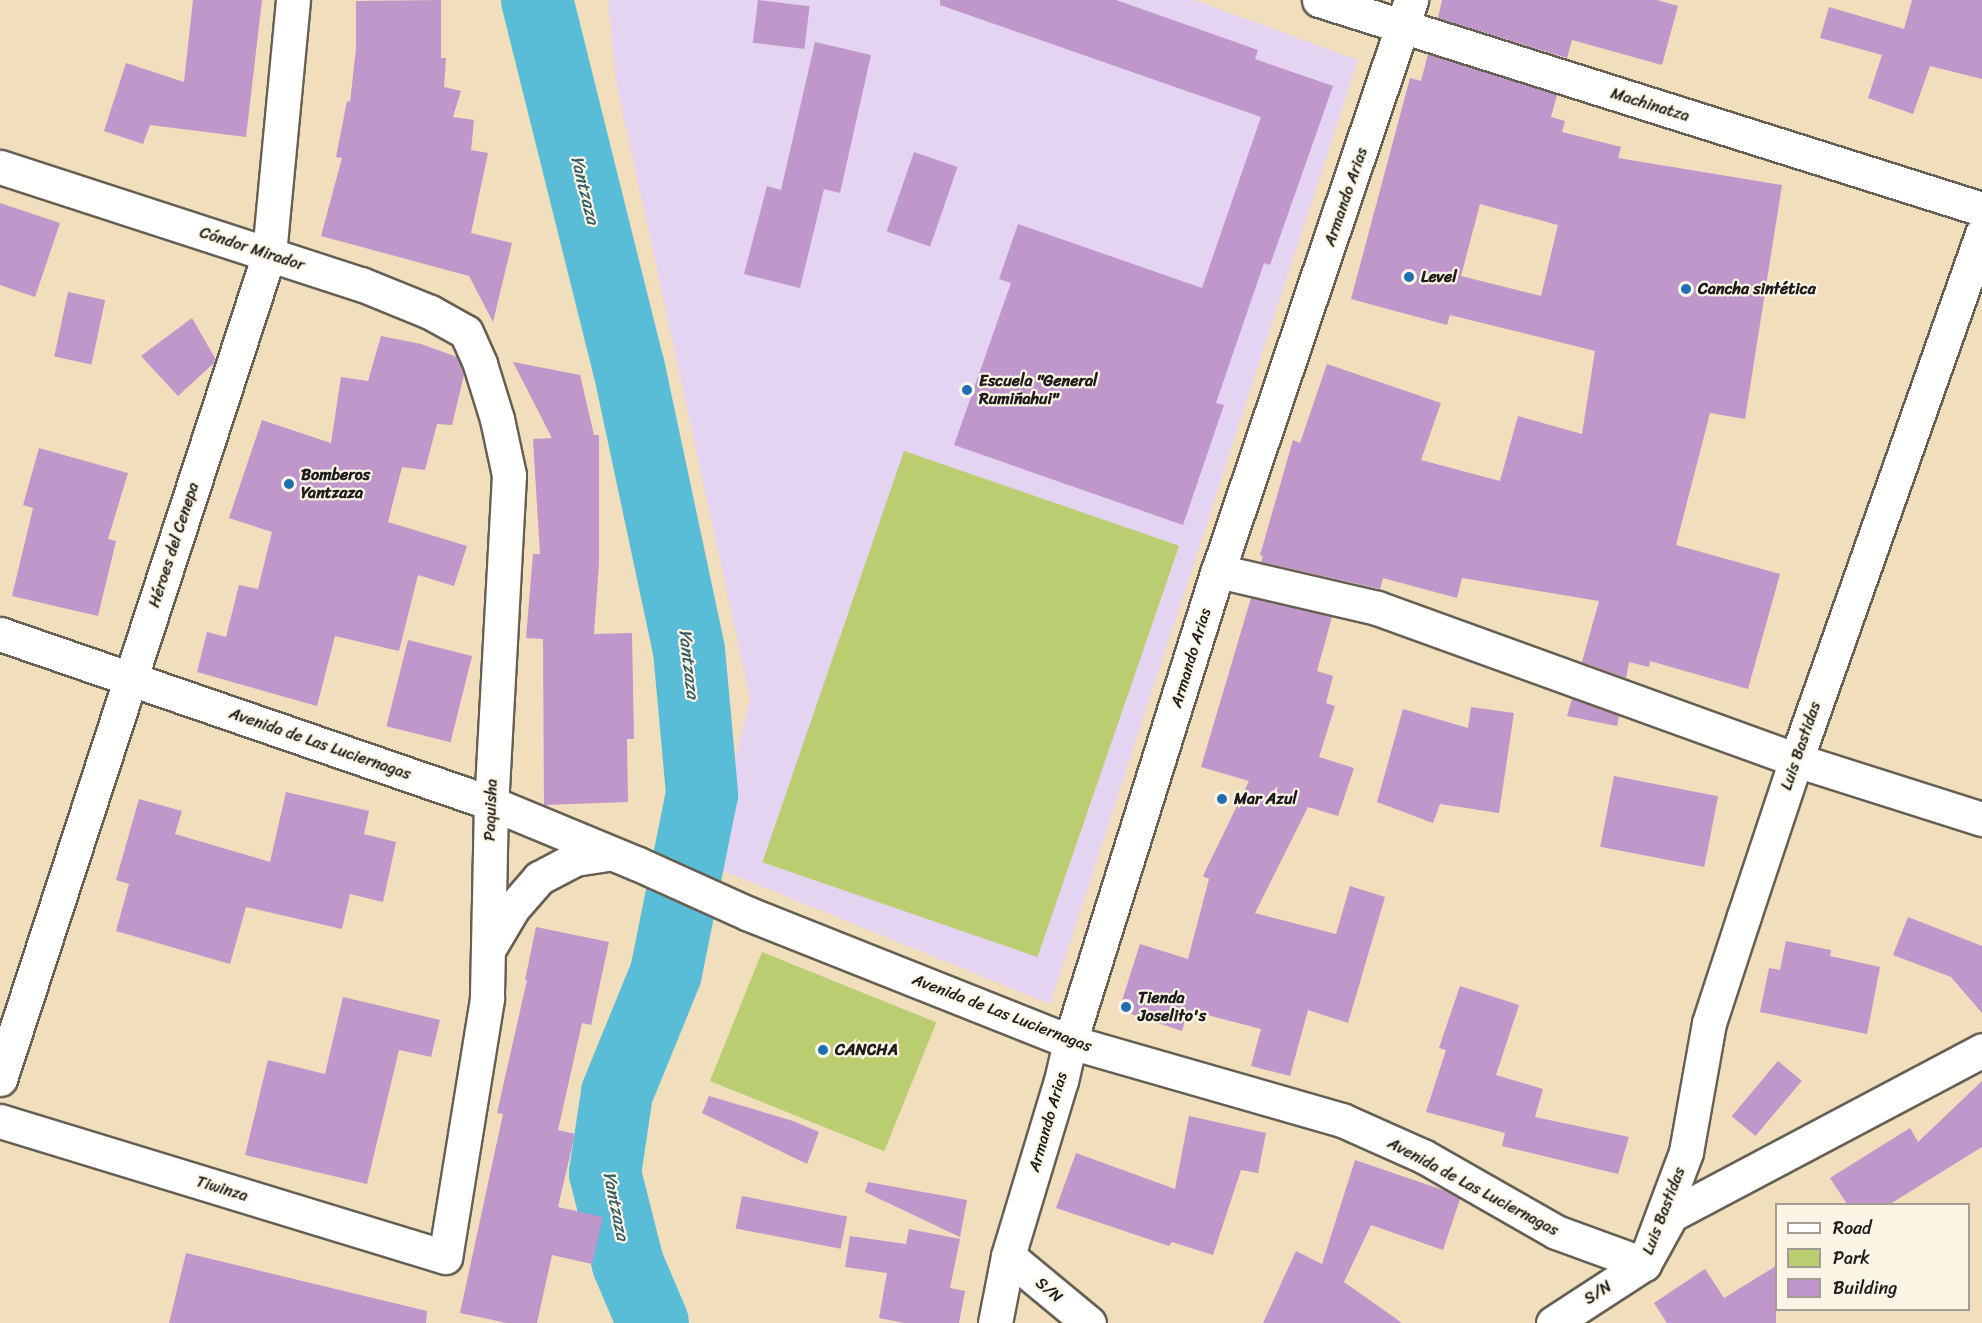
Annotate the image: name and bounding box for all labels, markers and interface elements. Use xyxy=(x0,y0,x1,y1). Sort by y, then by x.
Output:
street label: Machinatza xyxy=(1608,84,1692,126)
street label: Armando Arias xyxy=(1320,145,1372,249)
water label: Yantzaza xyxy=(566,154,604,226)
street label: Cóndor Mirador xyxy=(197,223,307,275)
place label: Level xyxy=(1421,267,1457,287)
marker: Level xyxy=(1402,270,1416,284)
place label: Cancha sintética xyxy=(1698,279,1816,299)
marker: Cancha sintética xyxy=(1679,282,1693,296)
place label: Escuela "General Rumiñahui" xyxy=(979,371,1098,409)
marker: Escuela "General Rumiñahui" xyxy=(960,383,974,397)
place label: Bomberos Yantzaza xyxy=(301,465,370,503)
marker: Bomberos Yantzaza xyxy=(282,477,296,491)
street label: Héroes del Cenepa xyxy=(145,480,203,610)
street label: Armando Arias xyxy=(1167,606,1215,710)
water label: Yantzaza xyxy=(674,628,704,700)
street label: Luis Bastidas xyxy=(1777,699,1825,793)
street label: Avenida de Las Luciernagas xyxy=(227,704,413,784)
street label: Paquisha xyxy=(480,779,502,841)
place label: Mar Azul xyxy=(1234,789,1297,809)
marker: Mar Azul xyxy=(1215,792,1229,806)
street label: Avenida de Las Luciernagas xyxy=(910,970,1094,1056)
place label: Tienda Joselito's xyxy=(1138,988,1206,1026)
marker: Tienda Joselito's xyxy=(1119,1000,1133,1014)
place label: CANCHA xyxy=(835,1040,898,1060)
marker: CANCHA xyxy=(816,1043,830,1057)
street label: Armando Arias xyxy=(1024,1070,1072,1174)
street label: Avenida de Las Luciernagas xyxy=(1384,1134,1562,1240)
street label: Luis Bastidas xyxy=(1638,1164,1690,1258)
water label: Yantzaza xyxy=(598,1170,634,1242)
street label: Tiwinza xyxy=(194,1172,250,1206)
legend xyxy=(1775,1203,1970,1311)
text: Road xyxy=(1833,1212,1872,1244)
text: Park xyxy=(1833,1242,1870,1274)
text: Building xyxy=(1833,1272,1897,1304)
street label: S/N xyxy=(1032,1273,1066,1307)
street label: S/N xyxy=(1581,1277,1615,1309)

